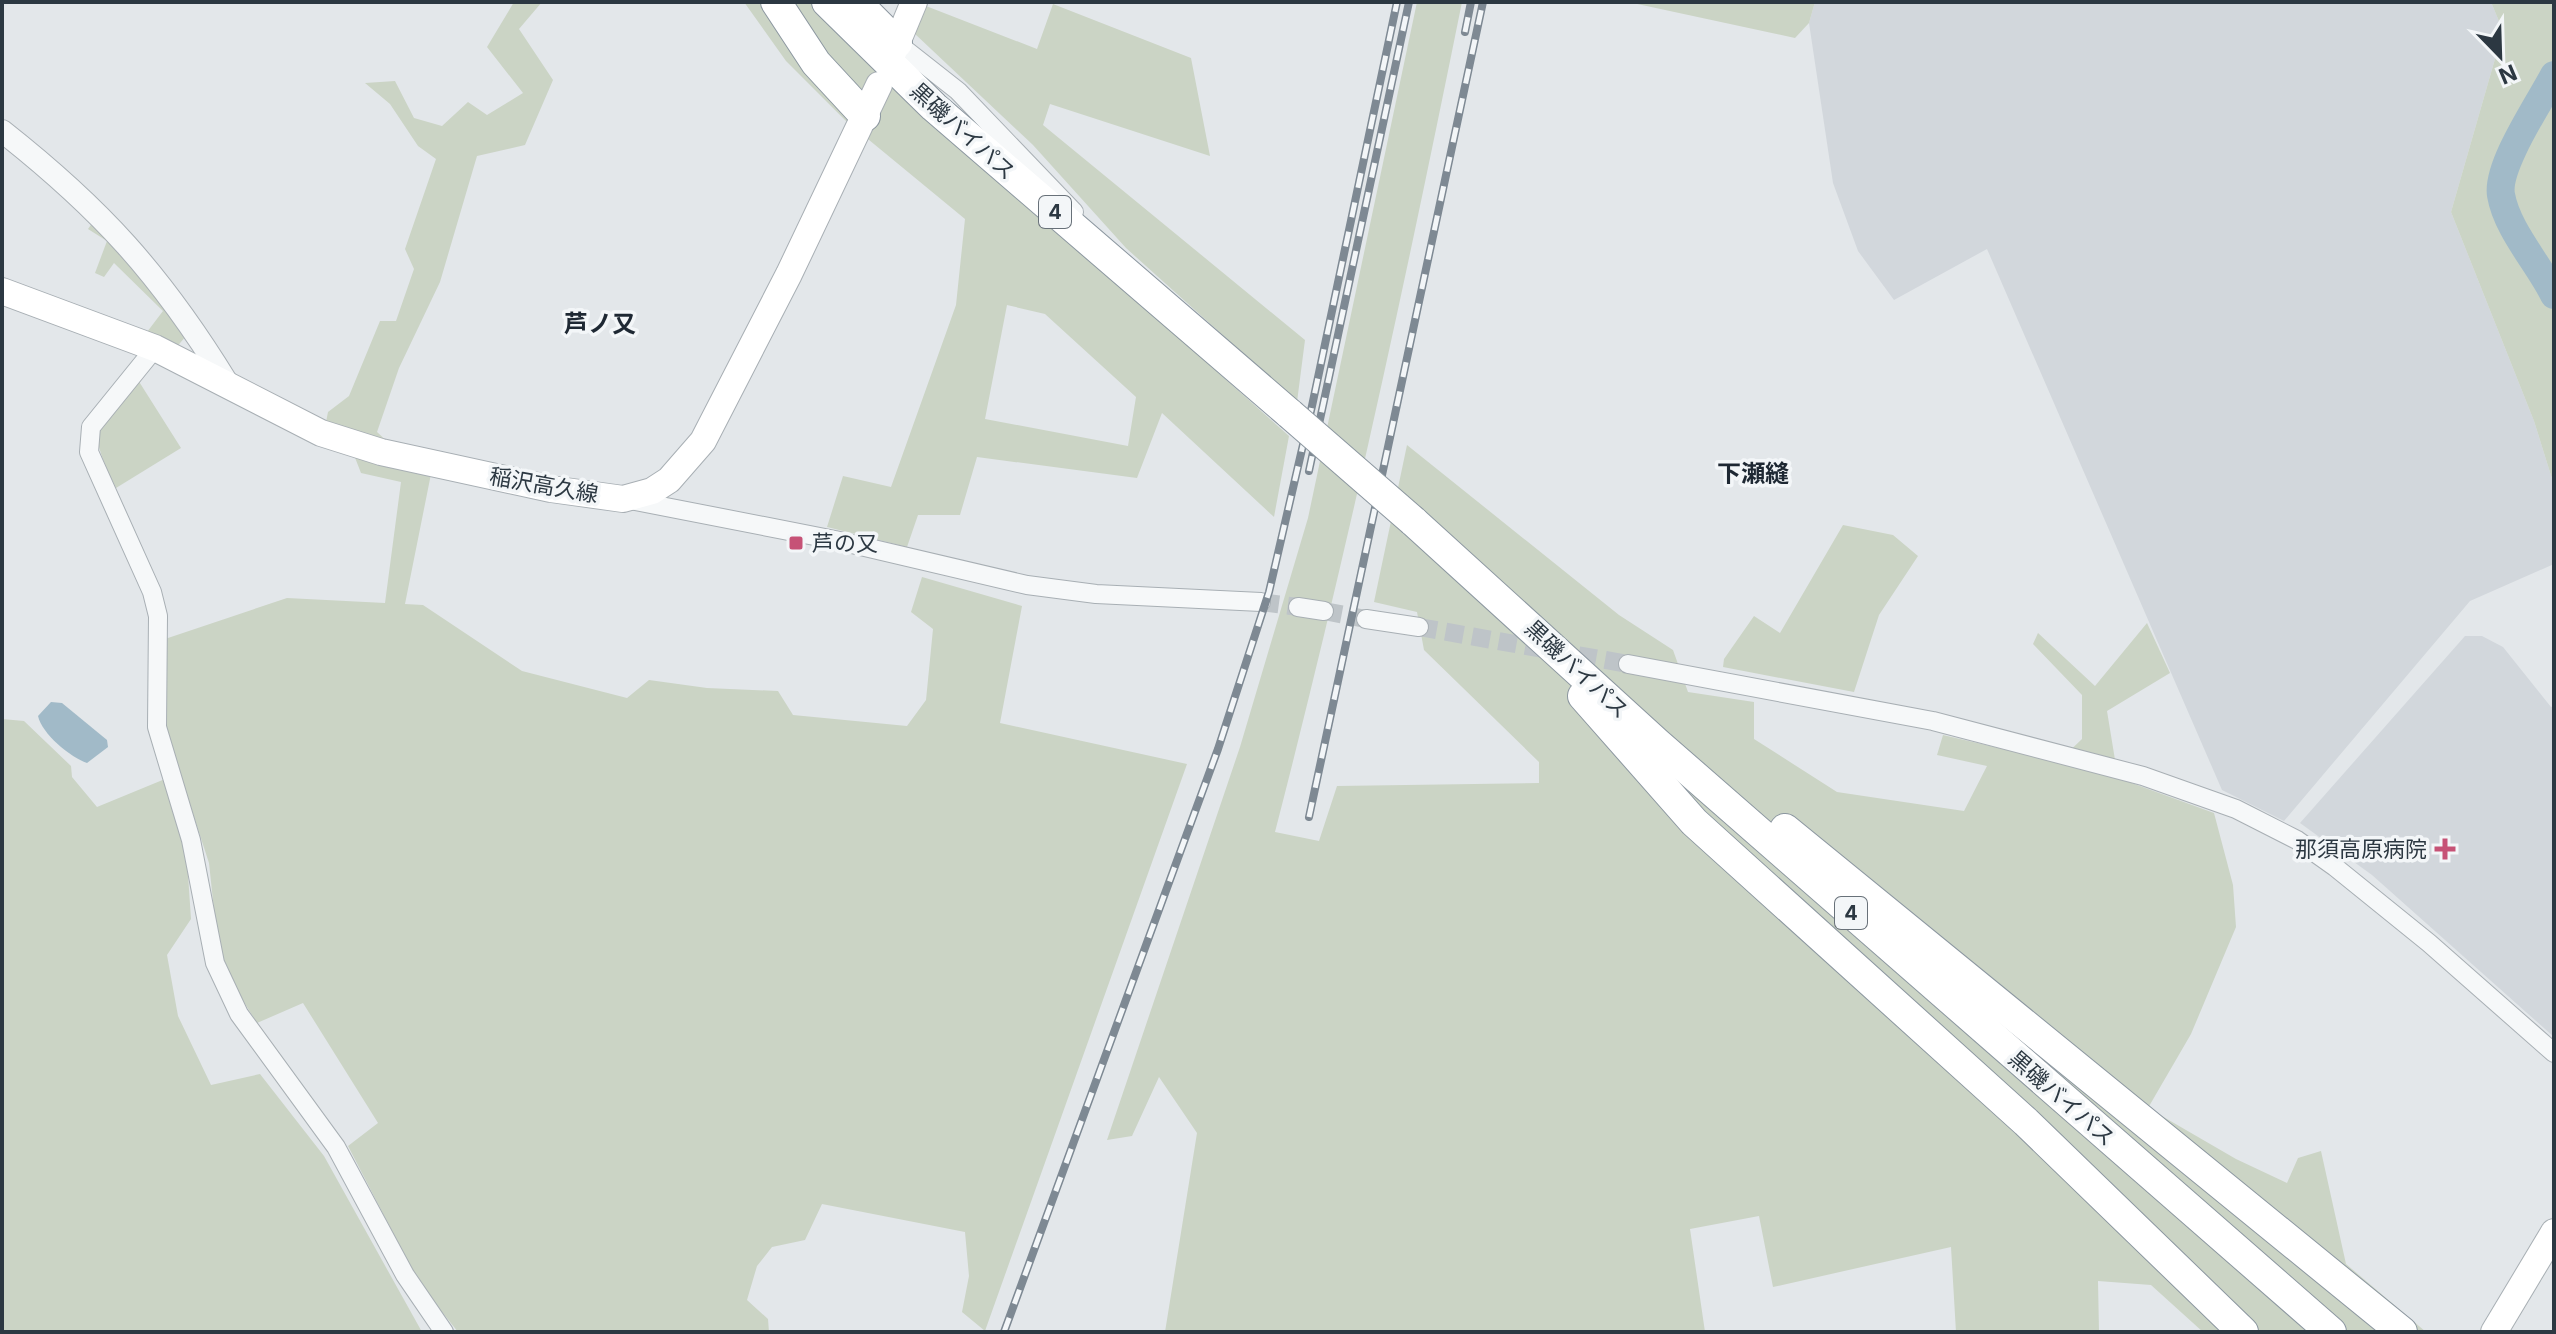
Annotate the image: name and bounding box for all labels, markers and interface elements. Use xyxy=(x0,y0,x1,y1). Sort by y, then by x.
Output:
north arrow xyxy=(2460,16,2540,96)
text: N xyxy=(2495,59,2521,90)
street label: 黒磯バイパス xyxy=(905,77,1021,185)
road number: 4 xyxy=(1039,196,1071,228)
district label: 芦ノ又 xyxy=(564,309,636,338)
district label: 下瀬縫 xyxy=(1717,459,1789,488)
street label: 稲沢高久線 xyxy=(488,463,600,507)
place label: 芦の又 xyxy=(812,530,878,556)
marker: 芦の又 xyxy=(787,534,805,552)
street label: 黒磯バイパス xyxy=(1520,615,1634,723)
place label: 那須高原病院 xyxy=(2295,836,2427,862)
marker: 那須高原病院 xyxy=(2434,838,2456,860)
road number: 4 xyxy=(1835,897,1867,929)
street label: 黒磯バイパス xyxy=(2004,1045,2120,1151)

